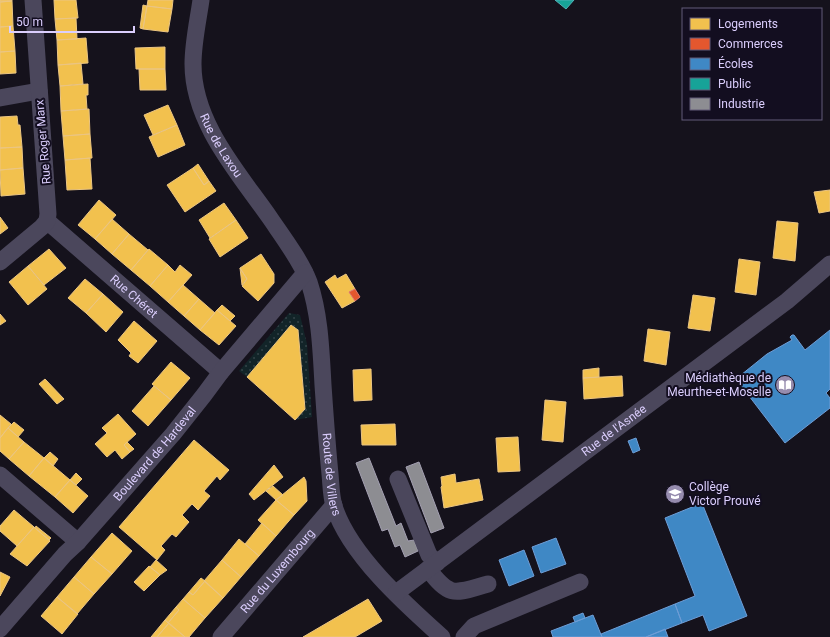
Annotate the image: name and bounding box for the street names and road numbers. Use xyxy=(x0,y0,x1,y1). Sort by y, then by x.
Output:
street label: Rue Roger Marx xyxy=(32,99,54,185)
street label: Rue de Laxou xyxy=(197,111,245,180)
street label: Rue Chéret xyxy=(107,272,161,321)
street label: Rue de l'Asnée xyxy=(579,402,649,459)
street label: Boulevard de Hardeval xyxy=(111,404,199,504)
street label: Route de Villers xyxy=(319,432,344,518)
street label: Rue du Luxembourg xyxy=(238,526,317,616)

